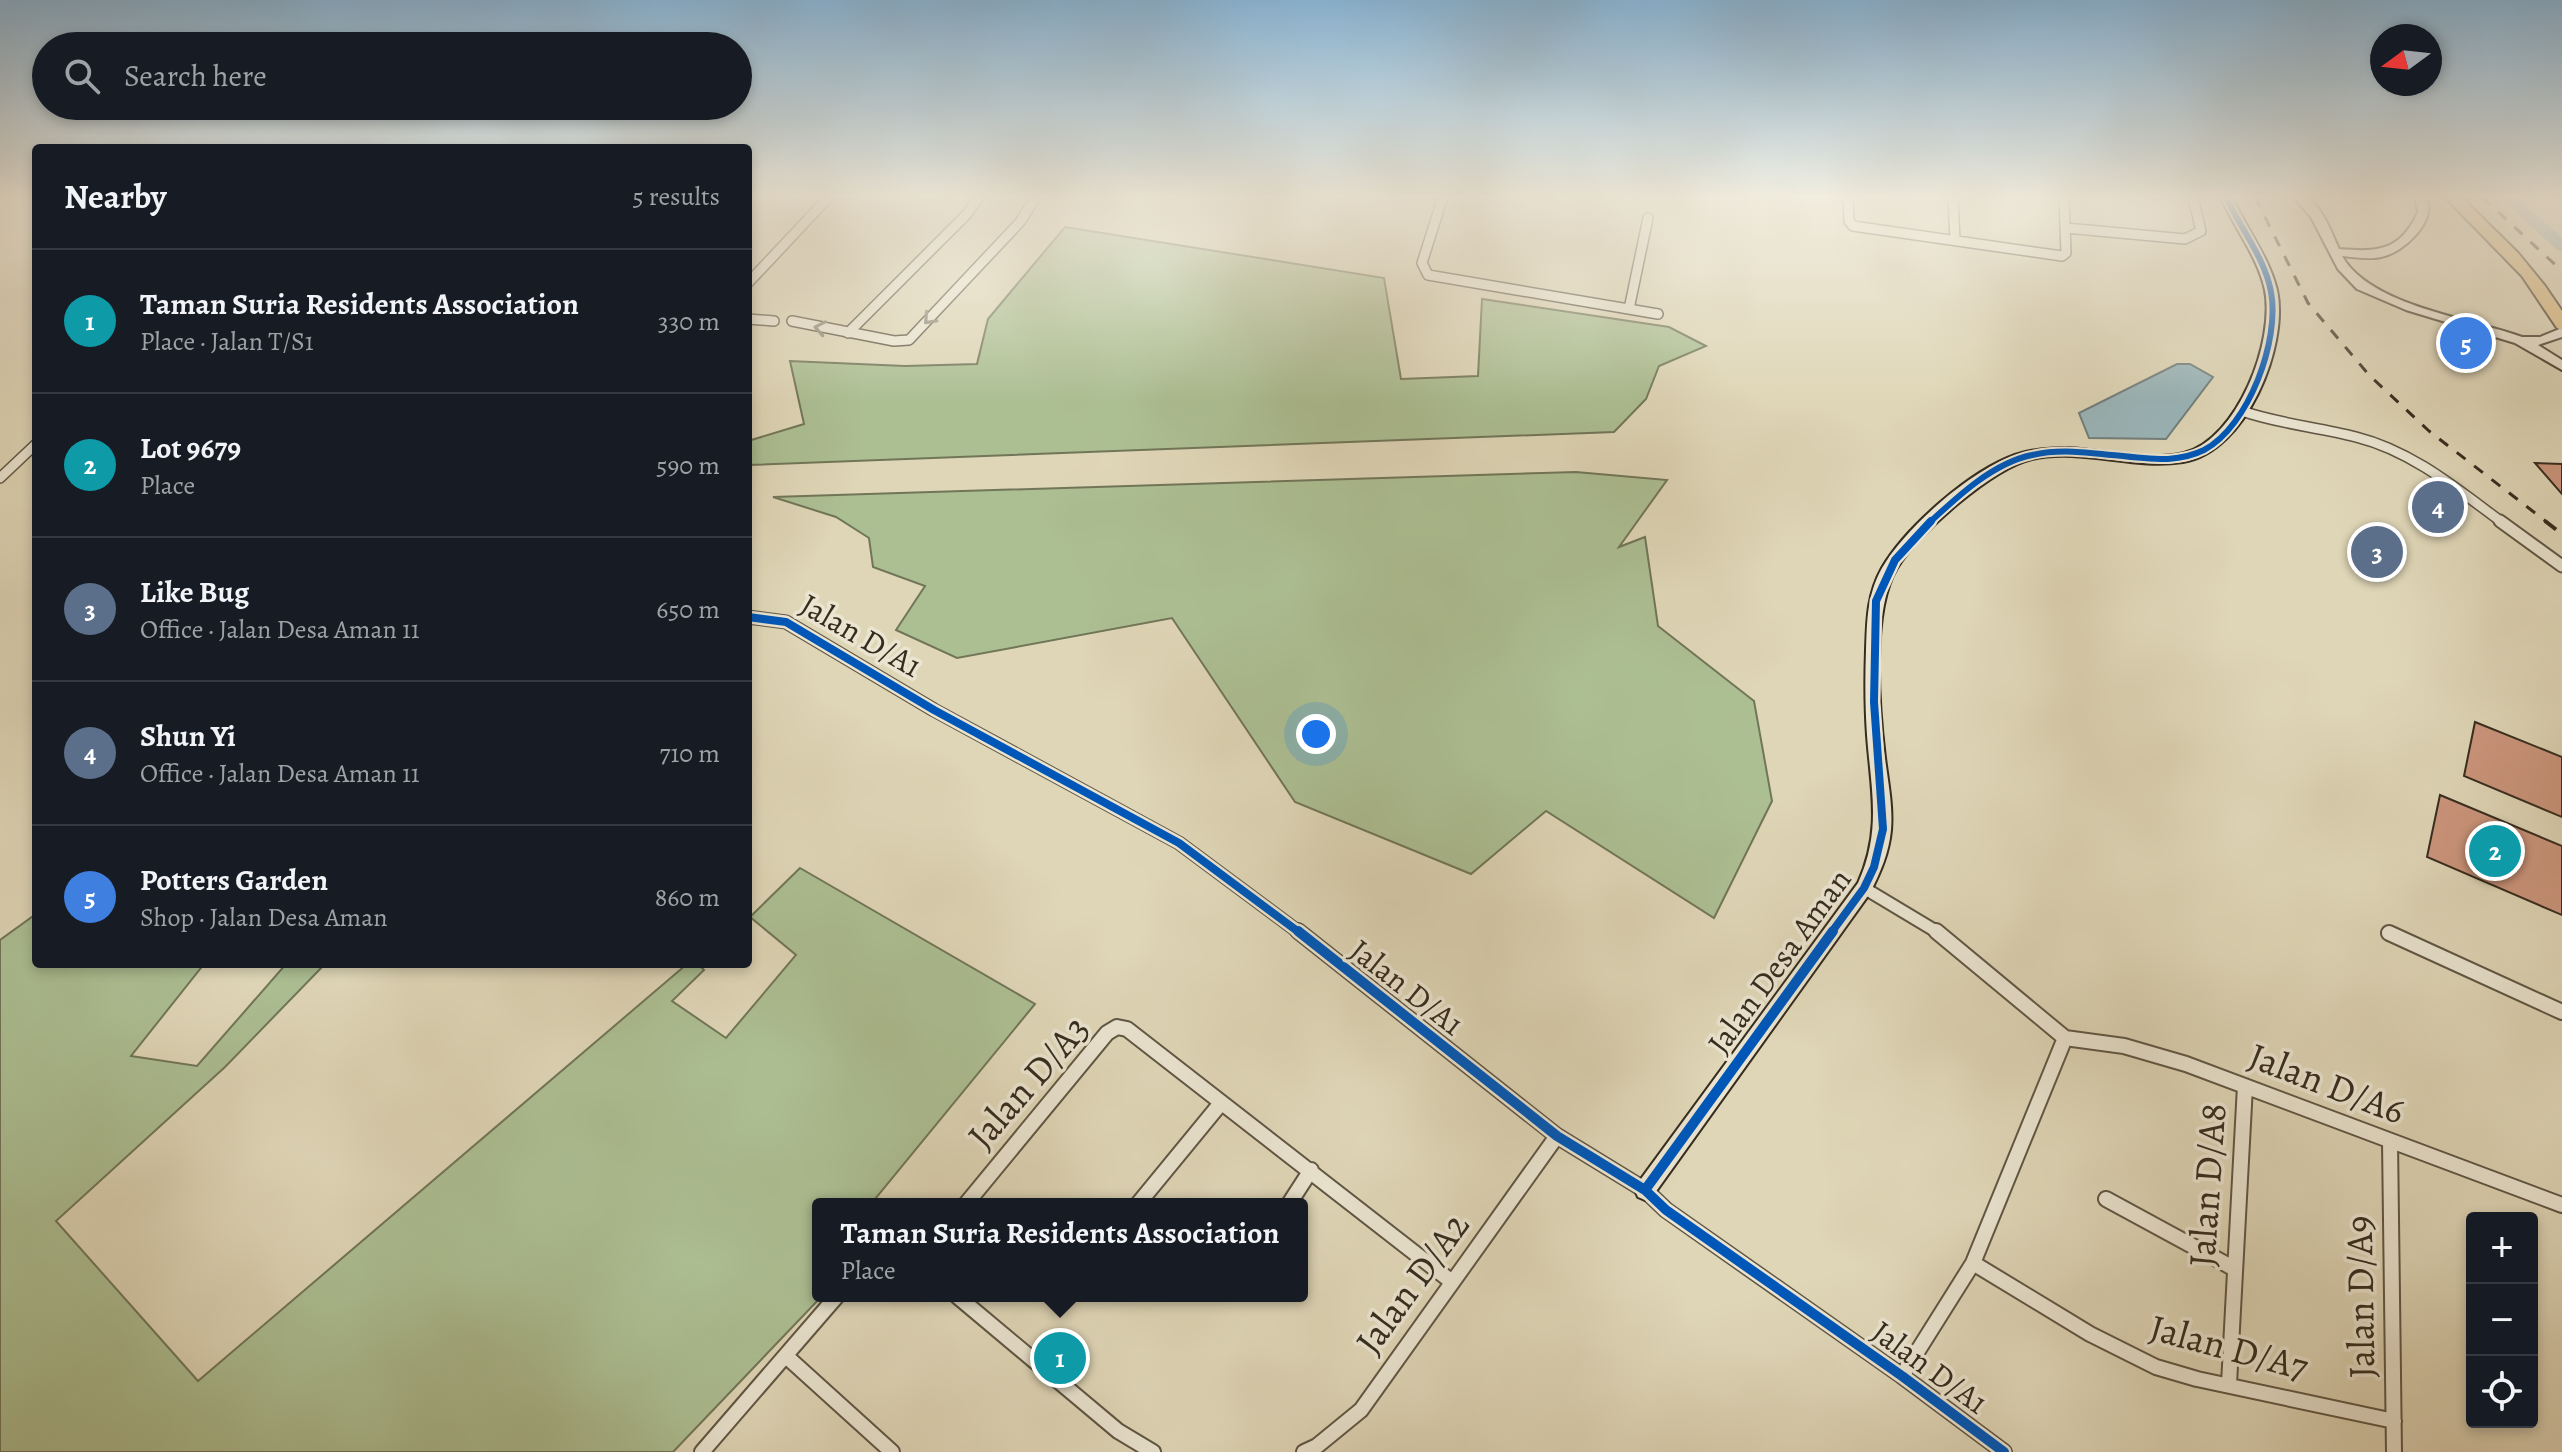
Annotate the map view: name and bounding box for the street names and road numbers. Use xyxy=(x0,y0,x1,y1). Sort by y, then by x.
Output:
street label: Jalan D/A1 xyxy=(792,583,930,687)
street label: Jalan Desa Aman xyxy=(1697,859,1861,1063)
street label: Jalan D/A1 xyxy=(1341,929,1473,1046)
street label: Jalan D/A3 xyxy=(955,1004,1101,1160)
street label: Jalan D/A6 xyxy=(2241,1029,2413,1137)
street label: Jalan D/A8 xyxy=(2175,1101,2239,1269)
street label: Jalan D/A2 xyxy=(1343,1201,1481,1365)
street label: Jalan D/A9 xyxy=(2333,1215,2387,1379)
street label: Jalan D/A7 xyxy=(2144,1301,2314,1393)
street label: Jalan D/A1 xyxy=(1863,1310,1997,1424)

